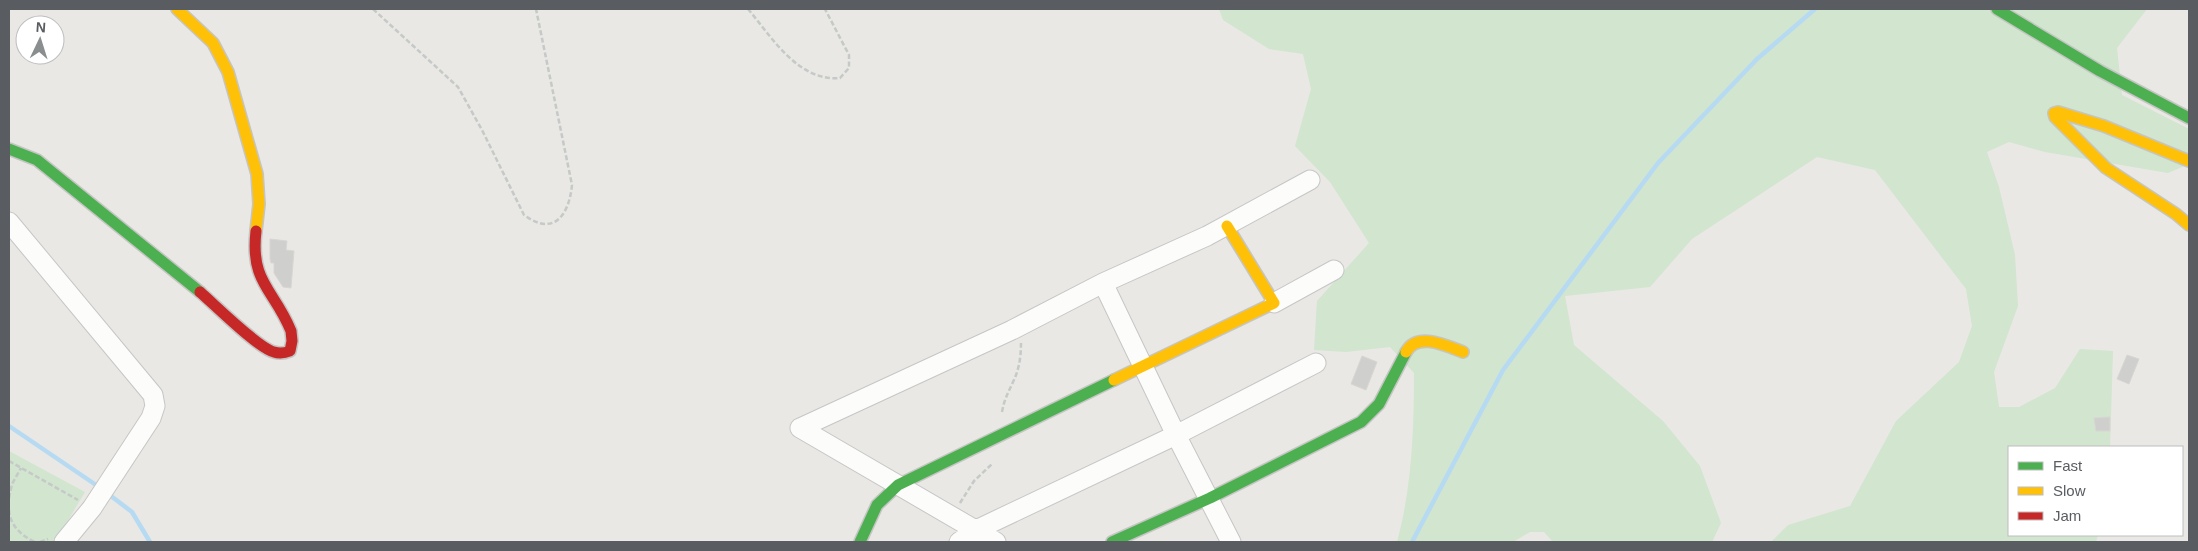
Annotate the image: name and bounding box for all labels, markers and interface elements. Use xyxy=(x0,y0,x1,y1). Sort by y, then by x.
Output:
north arrow xyxy=(15,15,65,65)
text: N xyxy=(35,19,47,35)
legend xyxy=(2008,446,2183,536)
text: Fast xyxy=(2053,457,2083,474)
text: Slow xyxy=(2053,482,2086,499)
text: Jam xyxy=(2053,507,2081,524)

